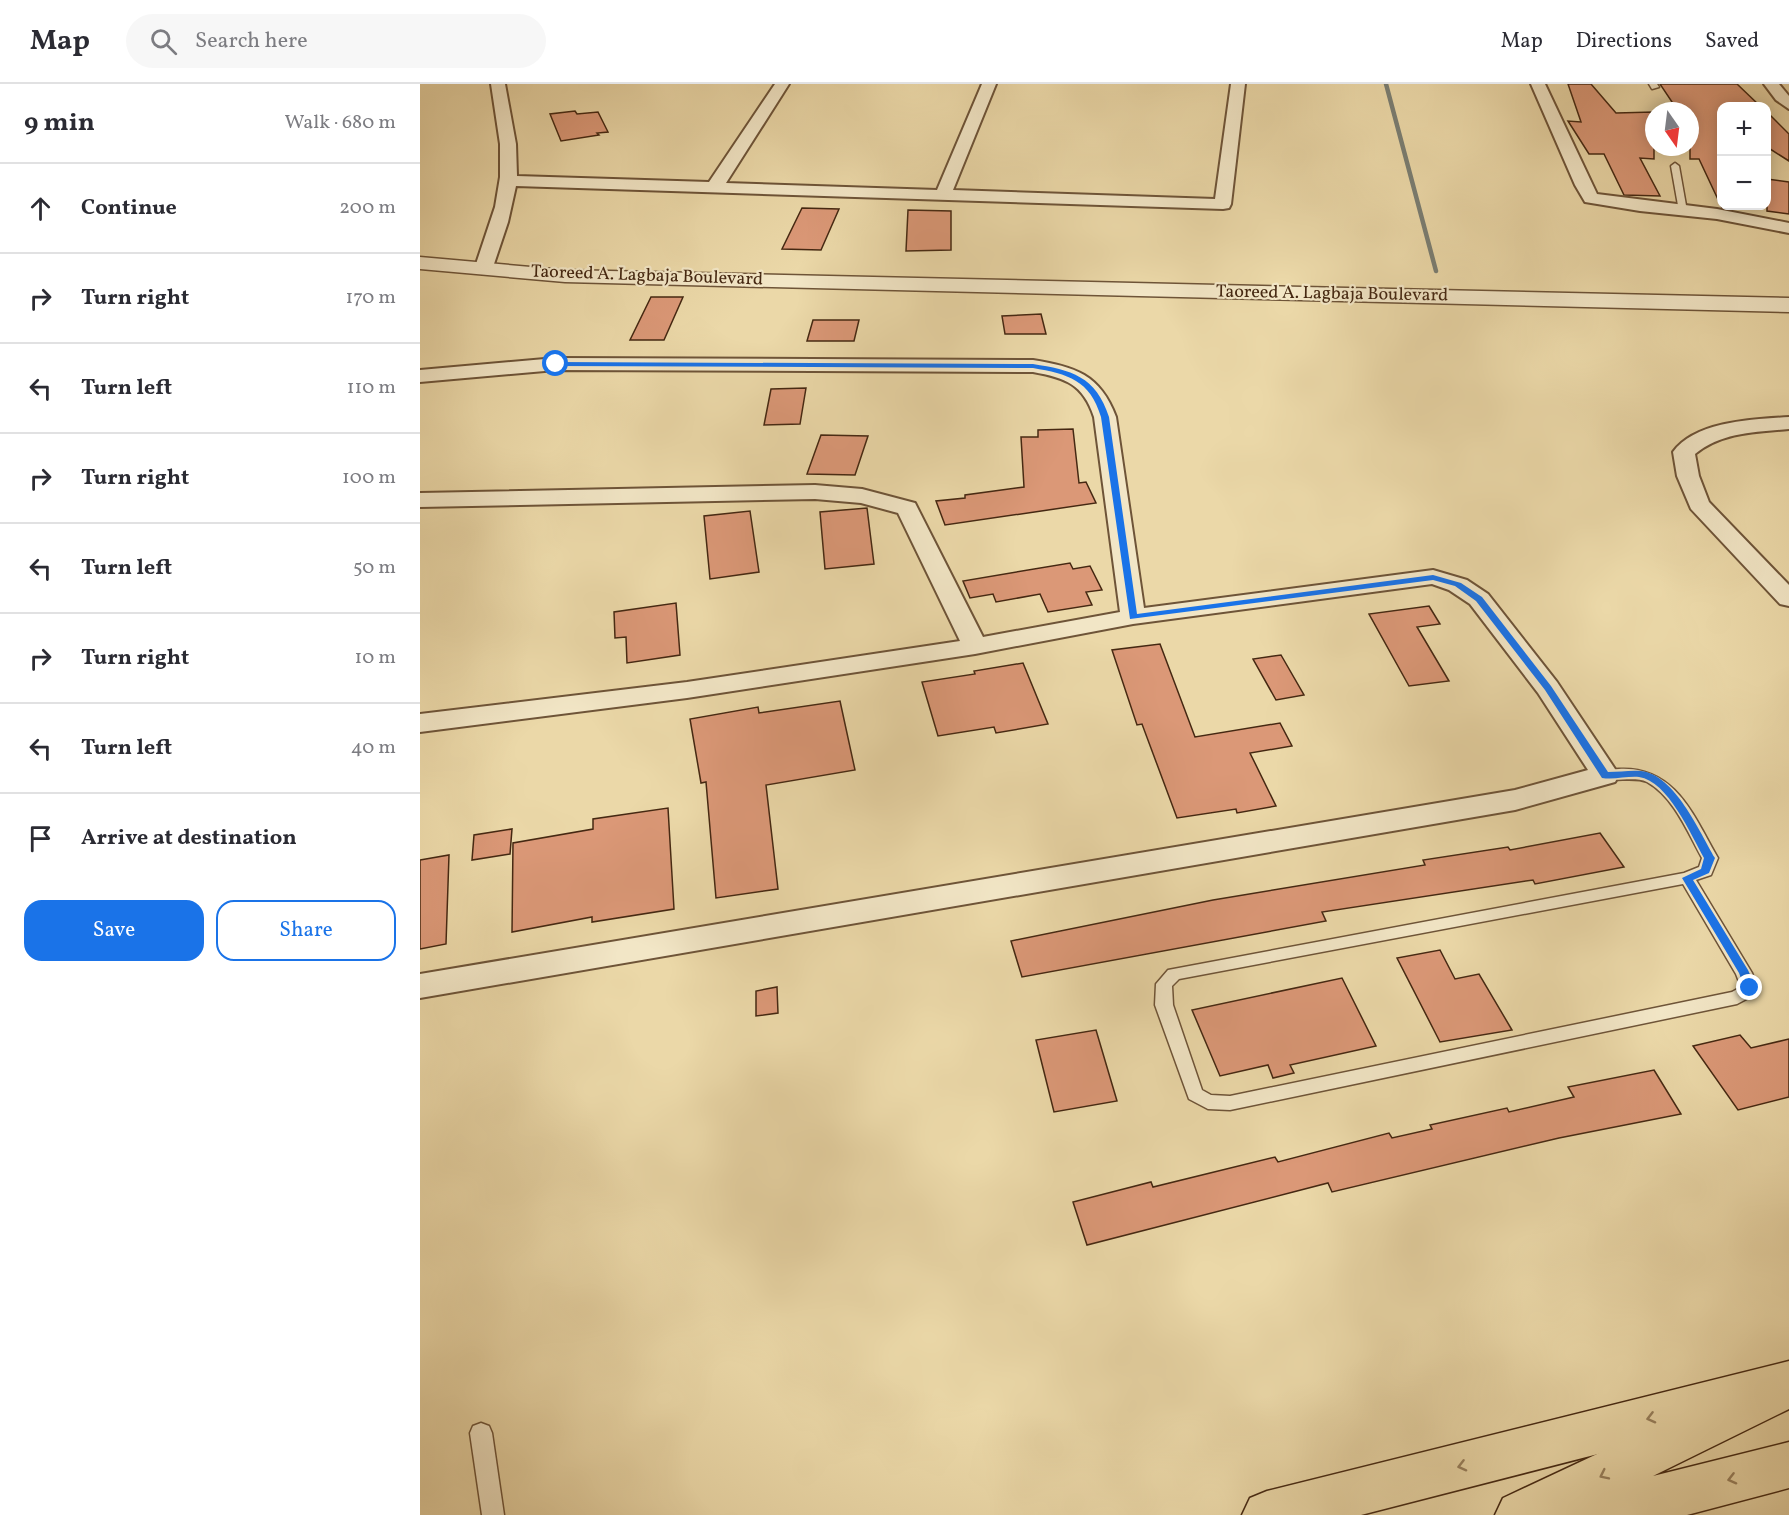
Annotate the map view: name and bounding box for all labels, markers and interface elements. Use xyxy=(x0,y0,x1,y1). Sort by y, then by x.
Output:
search box xyxy=(126,14,546,68)
text: Map xyxy=(30,22,90,61)
icon: search xyxy=(147,25,180,58)
text: Search here xyxy=(195,26,308,57)
text: Map xyxy=(1501,27,1543,56)
text: Directions xyxy=(1576,27,1672,56)
text: Saved xyxy=(1705,27,1759,56)
north arrow xyxy=(1645,102,1699,156)
map controls xyxy=(1717,102,1771,210)
button: + xyxy=(1717,102,1771,156)
text: 9 min xyxy=(24,105,95,141)
text: Walk · 680 m xyxy=(285,109,396,137)
button: − xyxy=(1717,156,1771,210)
icon: ahead xyxy=(24,192,57,225)
text: Continue xyxy=(81,193,177,224)
text: 200 m xyxy=(339,194,396,222)
street label: Taoreed A. Lagbaja Boulevard xyxy=(530,259,764,293)
street label: Taoreed A. Lagbaja Boulevard xyxy=(1216,279,1448,309)
icon: right xyxy=(24,282,57,315)
text: Turn right xyxy=(81,283,189,314)
text: 170 m xyxy=(346,284,396,312)
route start xyxy=(542,350,568,376)
icon: left xyxy=(24,372,57,405)
text: Turn left xyxy=(81,373,172,404)
text: 110 m xyxy=(347,374,396,402)
icon: right xyxy=(24,462,57,495)
text: Turn right xyxy=(81,463,189,494)
text: 100 m xyxy=(342,464,396,492)
icon: left xyxy=(24,552,57,585)
text: Turn left xyxy=(81,553,172,584)
text: 50 m xyxy=(353,554,396,582)
icon: right xyxy=(24,642,57,675)
text: Turn right xyxy=(81,643,189,674)
text: 10 m xyxy=(355,644,396,672)
icon: left xyxy=(24,732,57,765)
text: Turn left xyxy=(81,733,172,764)
text: 40 m xyxy=(351,734,396,762)
icon: arrive xyxy=(24,822,57,855)
text: Arrive at destination xyxy=(81,823,297,854)
button: Save xyxy=(24,900,204,961)
button: Share xyxy=(216,900,396,961)
route end xyxy=(1736,974,1762,1000)
one-way arrow xyxy=(1646,1410,1656,1423)
one-way arrow xyxy=(1457,1458,1467,1471)
one-way arrow xyxy=(1599,1467,1610,1479)
one-way arrow xyxy=(1728,1472,1738,1485)

